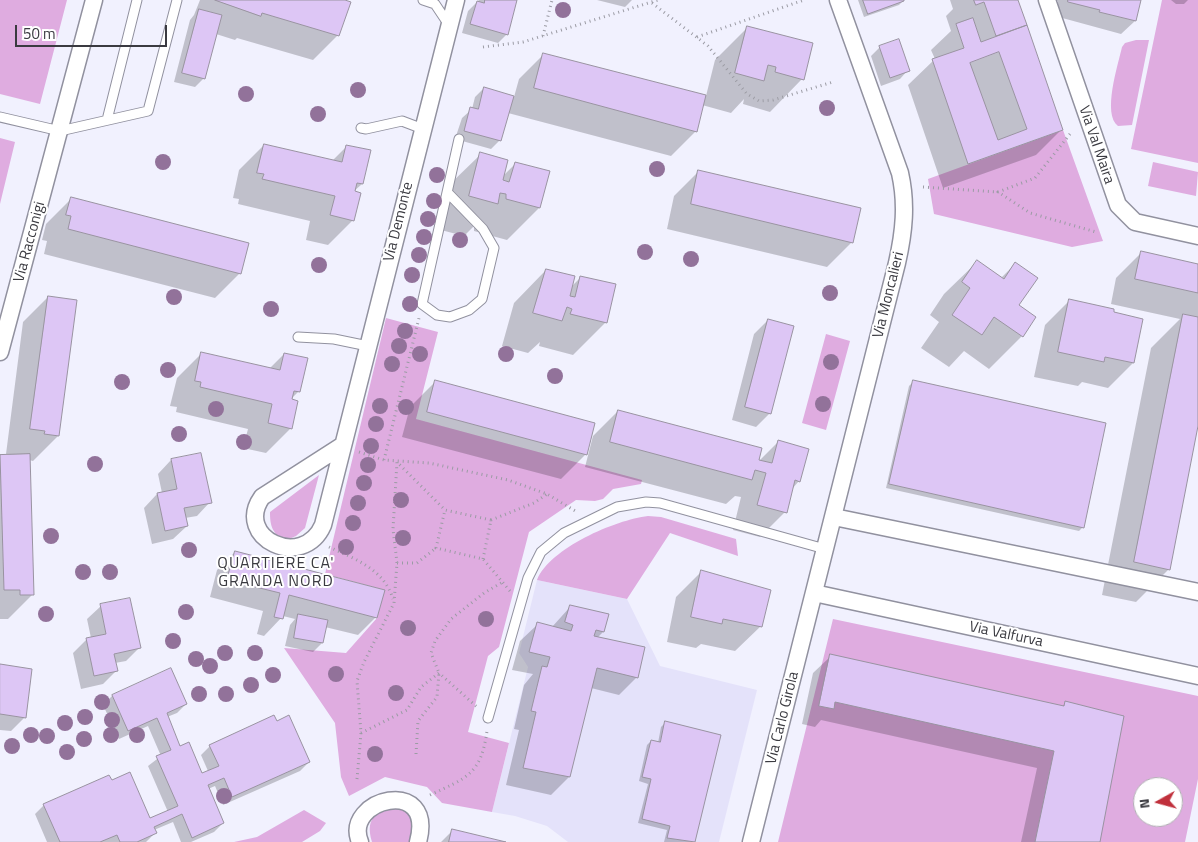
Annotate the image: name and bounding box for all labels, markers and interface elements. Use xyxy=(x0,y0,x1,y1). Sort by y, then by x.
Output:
scale bar xyxy=(18,15,170,47)
text: 50 m xyxy=(23,22,56,45)
street label: Via Val Maira xyxy=(1074,104,1118,186)
street label: Via Demonte xyxy=(380,180,418,264)
street label: Via Racconigi xyxy=(11,200,49,284)
street label: Via Moncalieri xyxy=(870,250,908,340)
district label: QUARTIERE CA' GRANDA NORD xyxy=(216,554,336,592)
street label: Via Valfurva xyxy=(968,618,1044,652)
street label: Via Carlo Girola xyxy=(763,670,803,766)
north arrow xyxy=(1133,777,1183,827)
text: N xyxy=(1133,798,1155,810)

